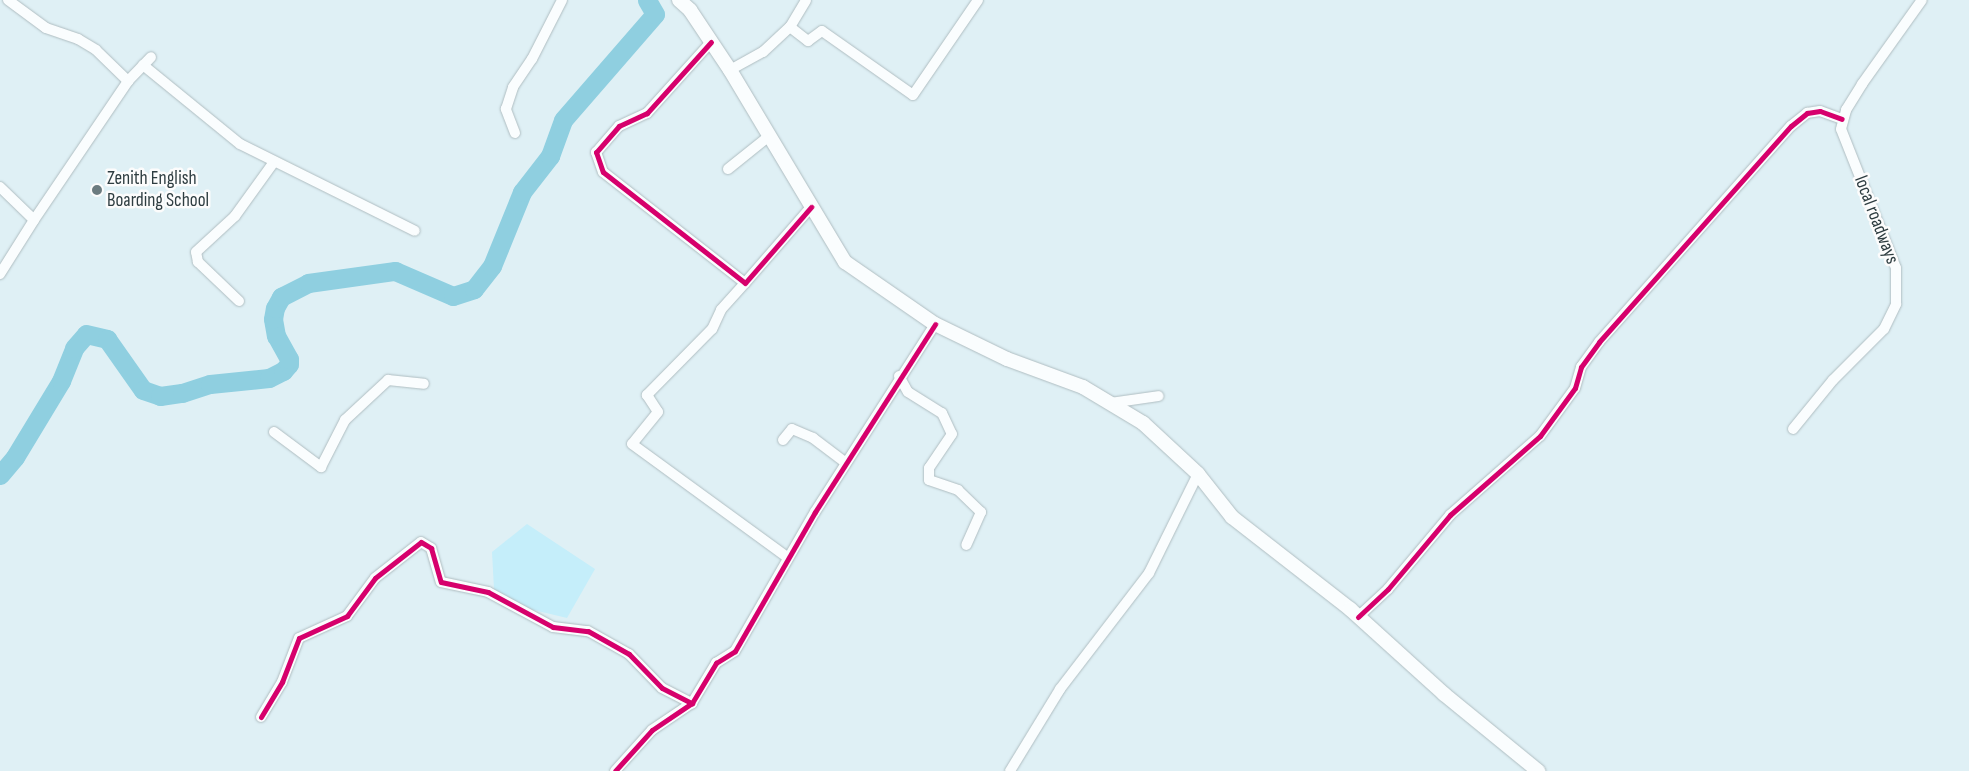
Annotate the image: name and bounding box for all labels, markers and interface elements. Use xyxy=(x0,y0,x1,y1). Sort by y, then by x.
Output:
place label: Zenith English Boarding School xyxy=(107,168,209,212)
street label: local roadways xyxy=(1849,173,1903,267)
marker: Zenith English Boarding School xyxy=(91,184,103,196)

